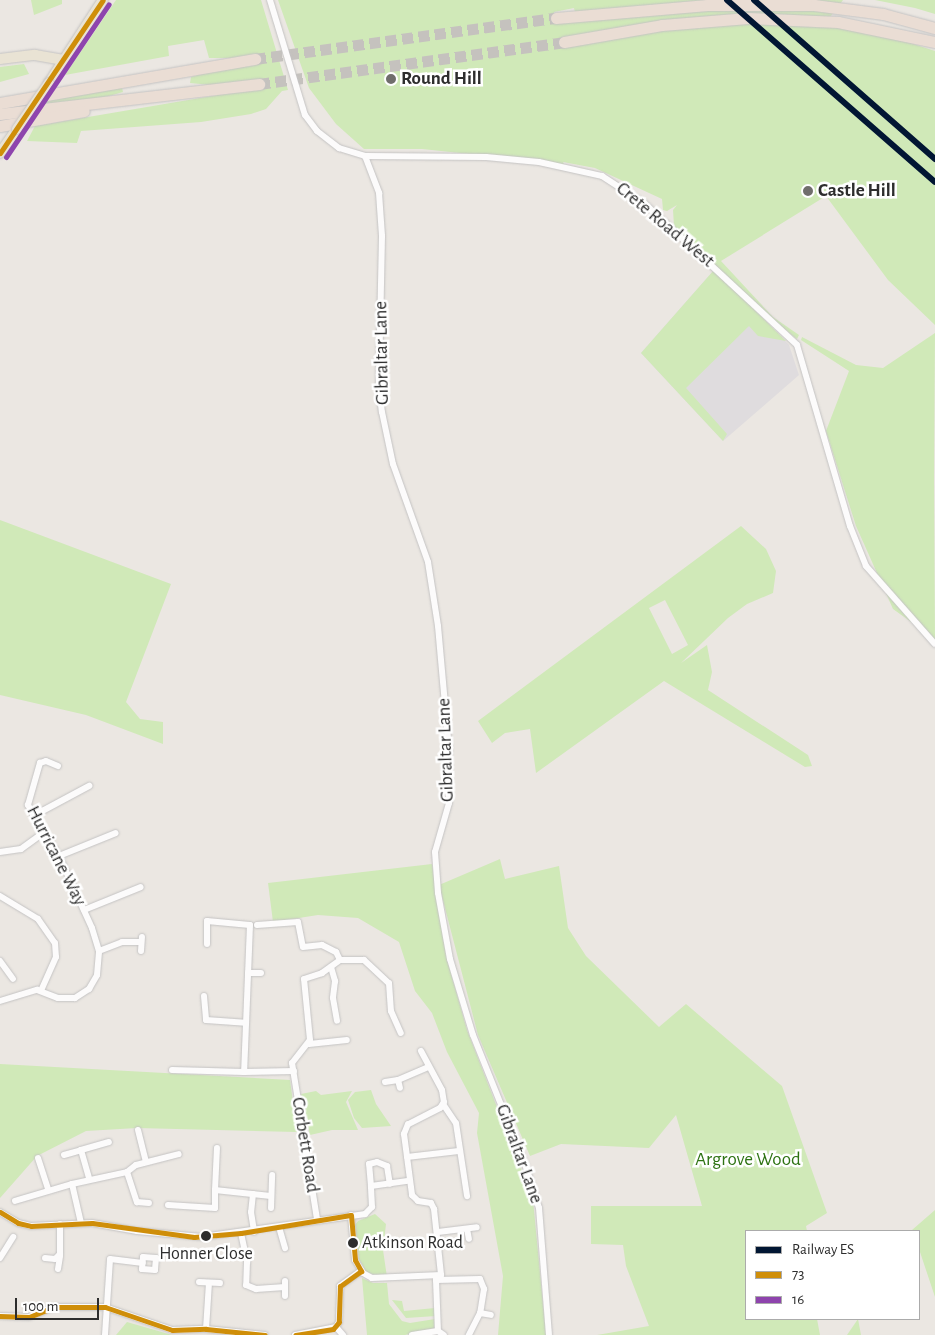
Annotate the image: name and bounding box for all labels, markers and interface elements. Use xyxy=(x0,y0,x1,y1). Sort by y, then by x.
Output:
place label: Round Hill xyxy=(401,68,482,90)
marker: Round Hill xyxy=(385,73,397,85)
street label: Crete Road West xyxy=(611,177,719,273)
place label: Castle Hill xyxy=(818,180,896,202)
marker: Castle Hill xyxy=(802,185,814,197)
street label: Gibraltar Lane xyxy=(370,301,394,405)
street label: Gibraltar Lane xyxy=(433,698,459,802)
street label: Hurricane Way xyxy=(21,802,91,910)
street label: Corbett Road xyxy=(286,1096,324,1194)
street label: Gibraltar Lane xyxy=(491,1101,547,1207)
park label: Argrove Wood xyxy=(695,1149,801,1171)
legend xyxy=(745,1230,920,1320)
marker: Honner Close xyxy=(201,1231,211,1241)
place label: Atkinson Road xyxy=(362,1232,463,1254)
marker: Atkinson Road xyxy=(348,1238,358,1248)
text: Railway ES xyxy=(792,1242,854,1257)
place label: Honner Close xyxy=(159,1243,253,1265)
text: 73 xyxy=(792,1267,804,1282)
scale bar xyxy=(18,1288,101,1320)
text: 16 xyxy=(792,1292,804,1307)
text: 100 m xyxy=(23,1299,58,1314)

